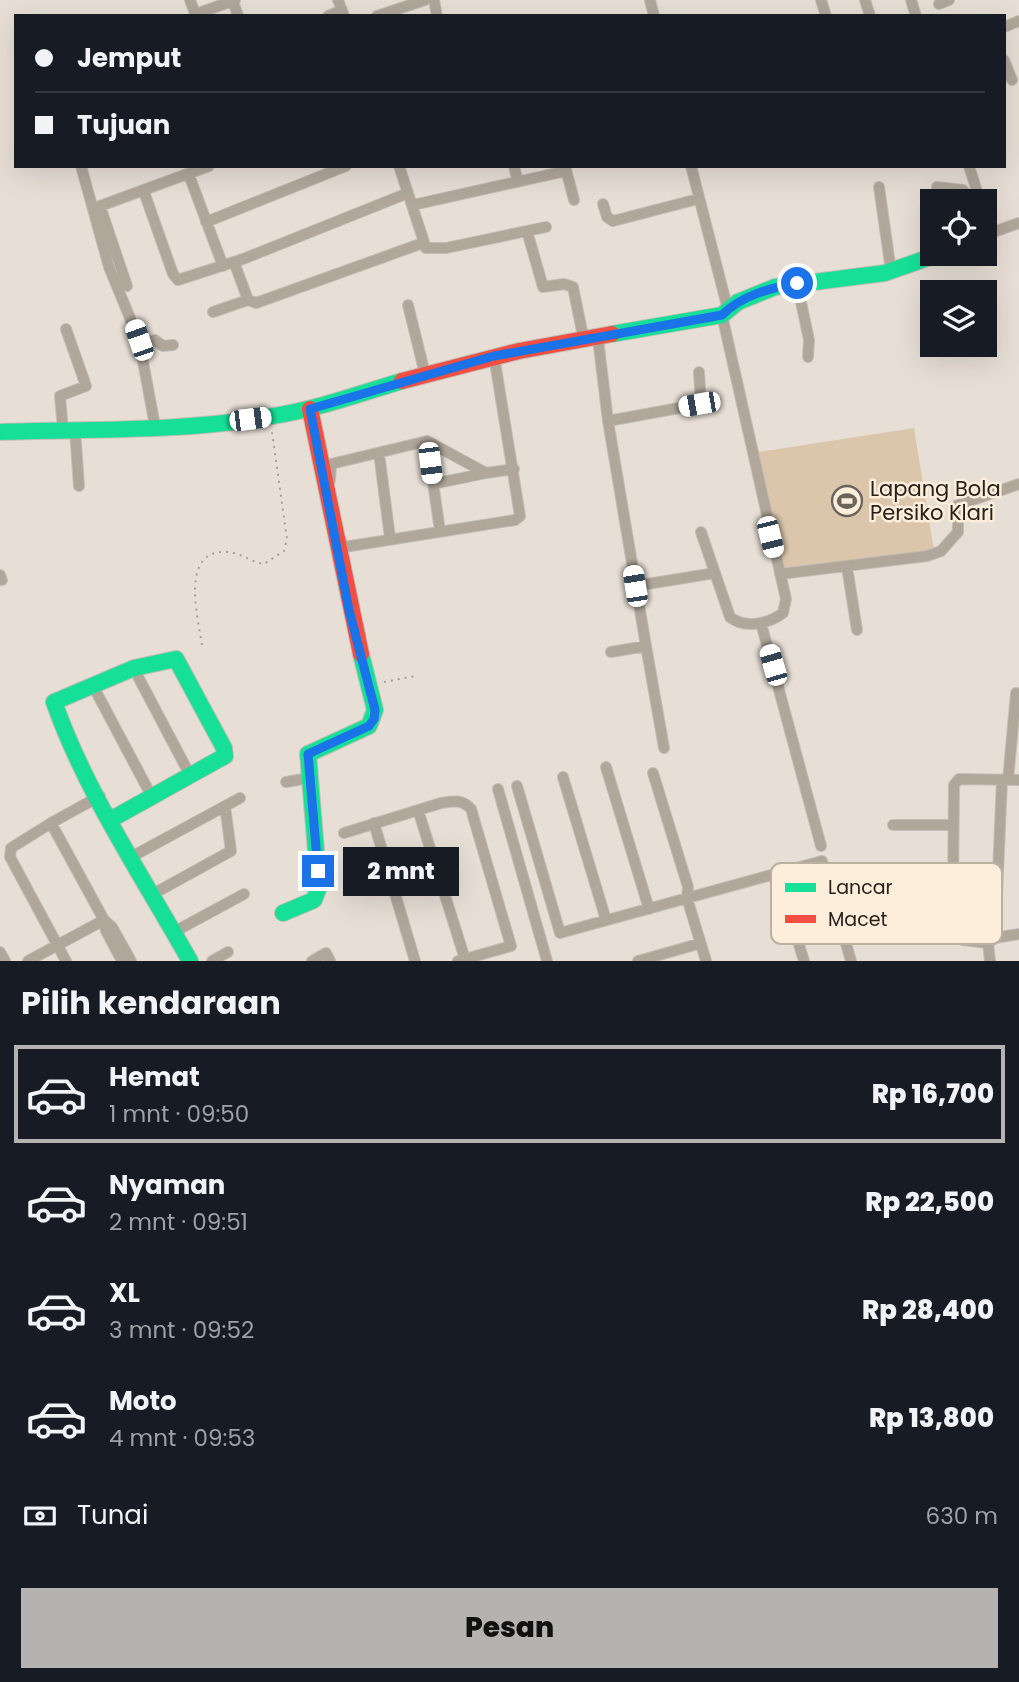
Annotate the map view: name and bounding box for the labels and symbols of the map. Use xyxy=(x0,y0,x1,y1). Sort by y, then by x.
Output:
route start xyxy=(781,267,813,299)
car xyxy=(123,317,156,363)
car xyxy=(677,390,722,418)
car xyxy=(228,406,273,432)
car xyxy=(418,441,443,485)
place label: Lapang Bola Persiko Klari xyxy=(870,474,1001,527)
sports icon: Lapang Bola Persiko Klari xyxy=(830,484,864,518)
car xyxy=(755,514,786,560)
car xyxy=(622,564,649,608)
car xyxy=(758,642,789,688)
callout: 2 mnt xyxy=(342,846,458,896)
route end xyxy=(302,855,334,887)
legend xyxy=(771,863,1002,944)
text: Lancar xyxy=(828,874,893,901)
text: Macet xyxy=(828,906,888,933)

